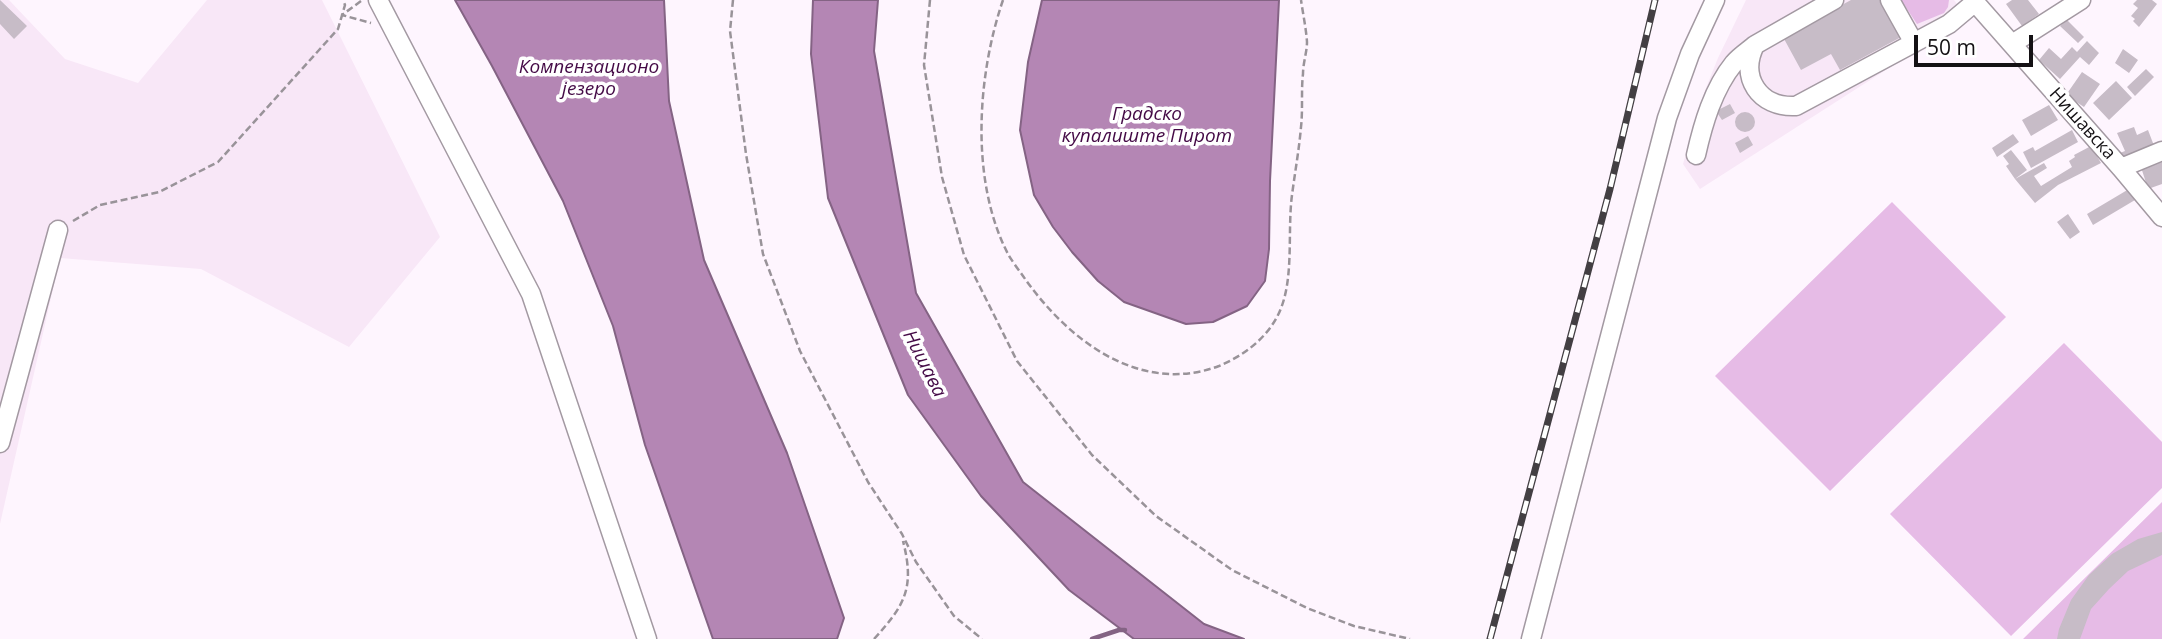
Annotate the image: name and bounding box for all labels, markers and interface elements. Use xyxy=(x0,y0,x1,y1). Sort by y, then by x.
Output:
scale bar xyxy=(1917,21,2036,65)
text: 50 m xyxy=(1927,33,1976,61)
water label: Компензационо језеро xyxy=(519,57,659,101)
street label: Нишавска xyxy=(2044,84,2120,164)
water label: Градско купалиште Пирот xyxy=(1062,104,1232,148)
water label: Нишава xyxy=(897,327,951,401)

